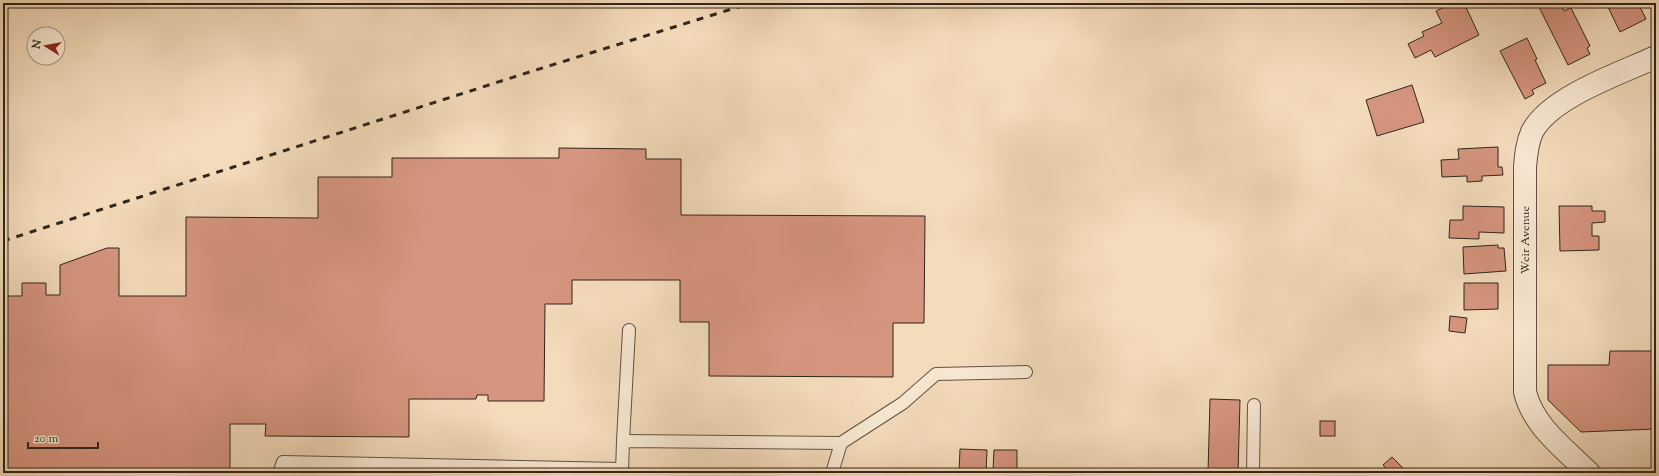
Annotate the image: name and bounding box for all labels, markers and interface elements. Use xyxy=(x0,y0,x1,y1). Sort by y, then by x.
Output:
north arrow xyxy=(26,26,66,66)
text: N xyxy=(28,38,46,51)
street label: Weir Avenue xyxy=(1517,205,1535,274)
scale bar xyxy=(28,424,98,450)
text: 20 m xyxy=(34,430,59,448)

